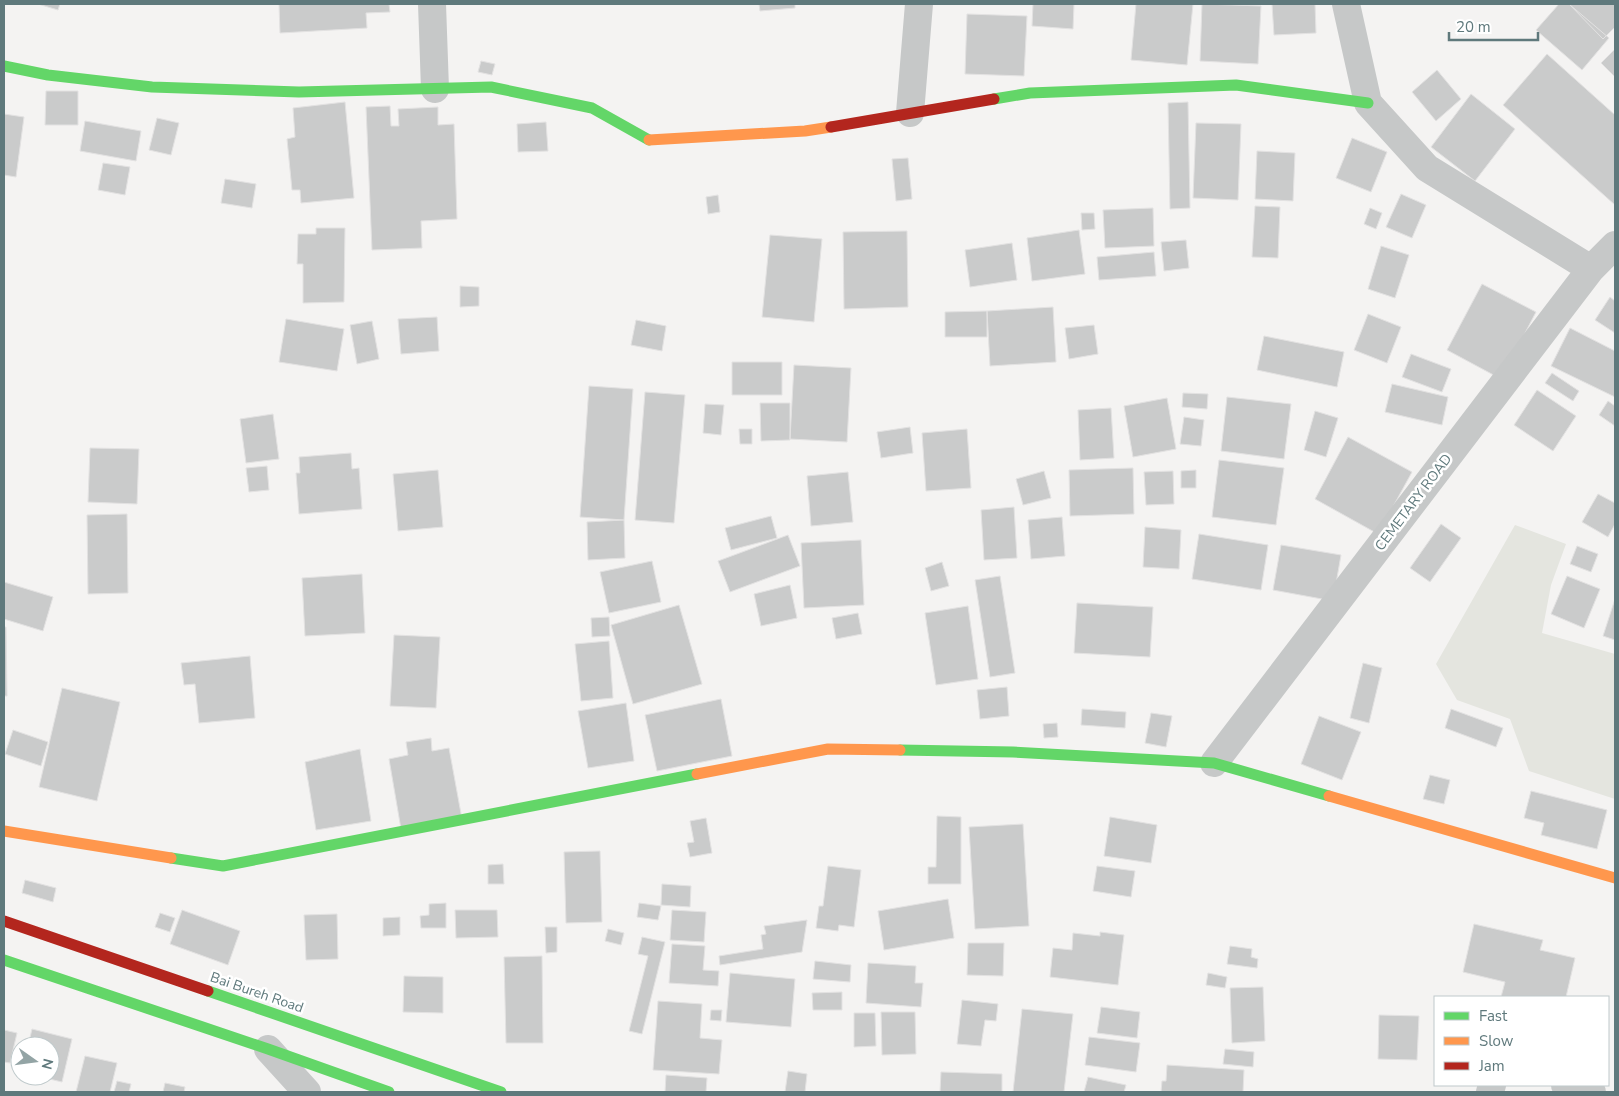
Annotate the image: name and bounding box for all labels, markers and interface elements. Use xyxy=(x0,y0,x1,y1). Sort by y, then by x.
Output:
scale bar xyxy=(1449,10,1538,42)
text: 20 m xyxy=(1456,17,1491,37)
street label: CEMETARY ROAD xyxy=(1371,450,1456,555)
street label: Bai Bureh Road xyxy=(208,968,306,1017)
legend xyxy=(1434,996,1609,1086)
text: Fast xyxy=(1479,1006,1508,1026)
text: Slow xyxy=(1479,1031,1514,1051)
north arrow xyxy=(10,1036,60,1086)
text: Jam xyxy=(1478,1056,1505,1076)
text: N xyxy=(37,1057,58,1071)

